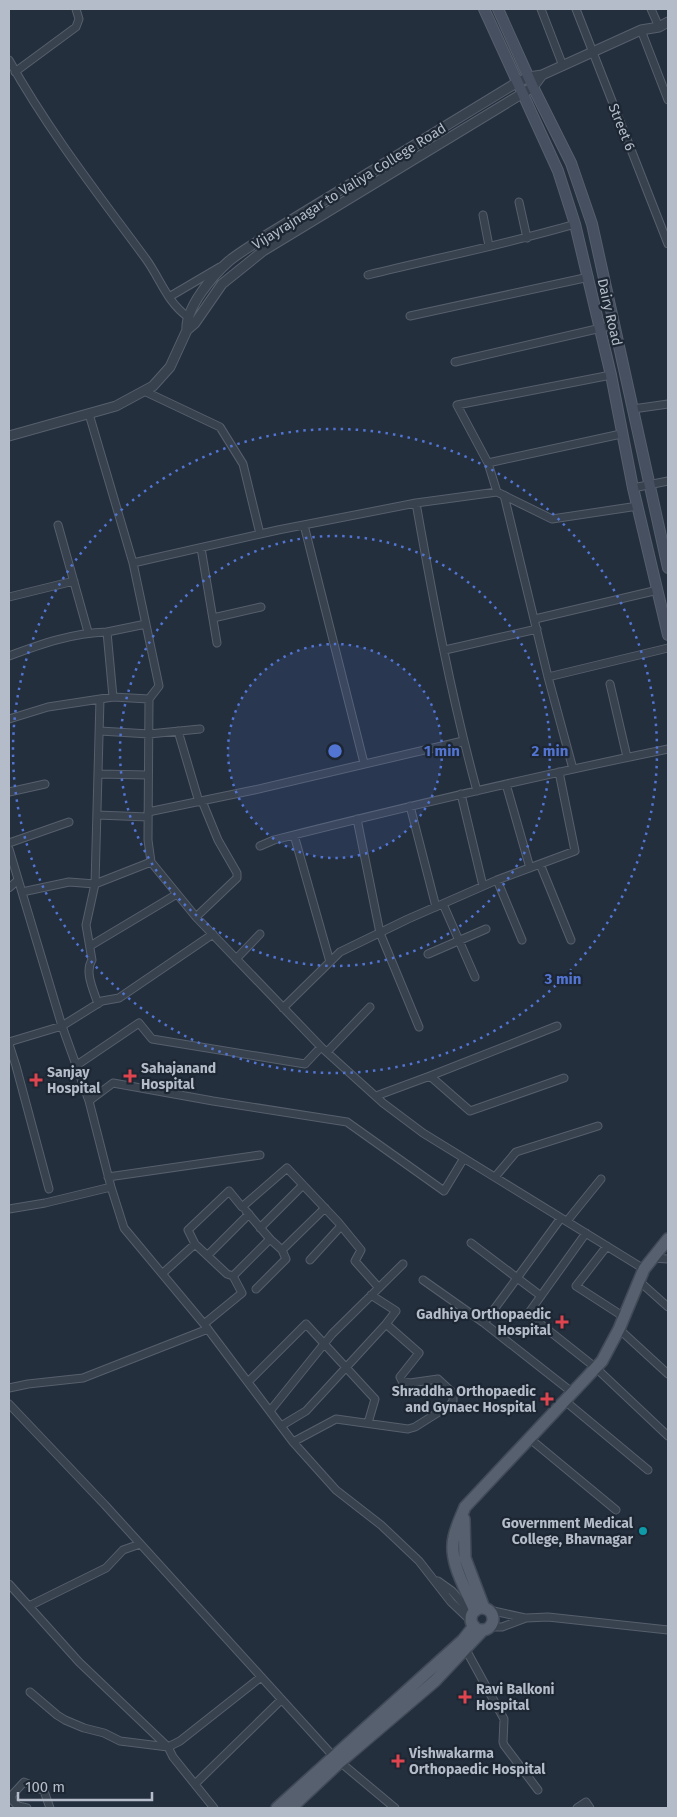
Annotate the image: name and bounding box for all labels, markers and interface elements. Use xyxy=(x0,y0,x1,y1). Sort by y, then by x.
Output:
street label: Street 6 xyxy=(604,101,639,153)
street label: Vijayrajnagar to Valiya College Road xyxy=(249,120,449,253)
street label: Dairy Road xyxy=(593,277,626,348)
centre of rings xyxy=(326,742,344,760)
text: 1 min xyxy=(424,742,460,760)
text: 2 min xyxy=(532,742,568,760)
text: 3 min xyxy=(544,970,581,988)
place label: Sahajanand Hospital xyxy=(141,1060,216,1093)
place label: Sanjay Hospital xyxy=(47,1064,101,1097)
marker: Sahajanand Hospital xyxy=(123,1069,137,1083)
marker: Sanjay Hospital xyxy=(29,1073,43,1087)
place label: Gadhiya Orthopaedic Hospital xyxy=(416,1306,552,1339)
marker: Gadhiya Orthopaedic Hospital xyxy=(555,1315,569,1329)
place label: Shraddha Orthopaedic and Gynaec Hospital xyxy=(392,1383,537,1416)
marker: Shraddha Orthopaedic and Gynaec Hospital xyxy=(540,1392,554,1406)
place label: Government Medical College, Bhavnagar xyxy=(502,1515,634,1548)
marker: Government Medical College, Bhavnagar xyxy=(637,1525,649,1537)
place label: Ravi Balkoni Hospital xyxy=(476,1681,555,1714)
marker: Ravi Balkoni Hospital xyxy=(458,1690,472,1704)
place label: Vishwakarma Orthopaedic Hospital xyxy=(408,1745,546,1778)
marker: Vishwakarma Orthopaedic Hospital xyxy=(391,1754,405,1768)
scale bar xyxy=(18,1770,151,1802)
text: 100 m xyxy=(25,1778,65,1796)

